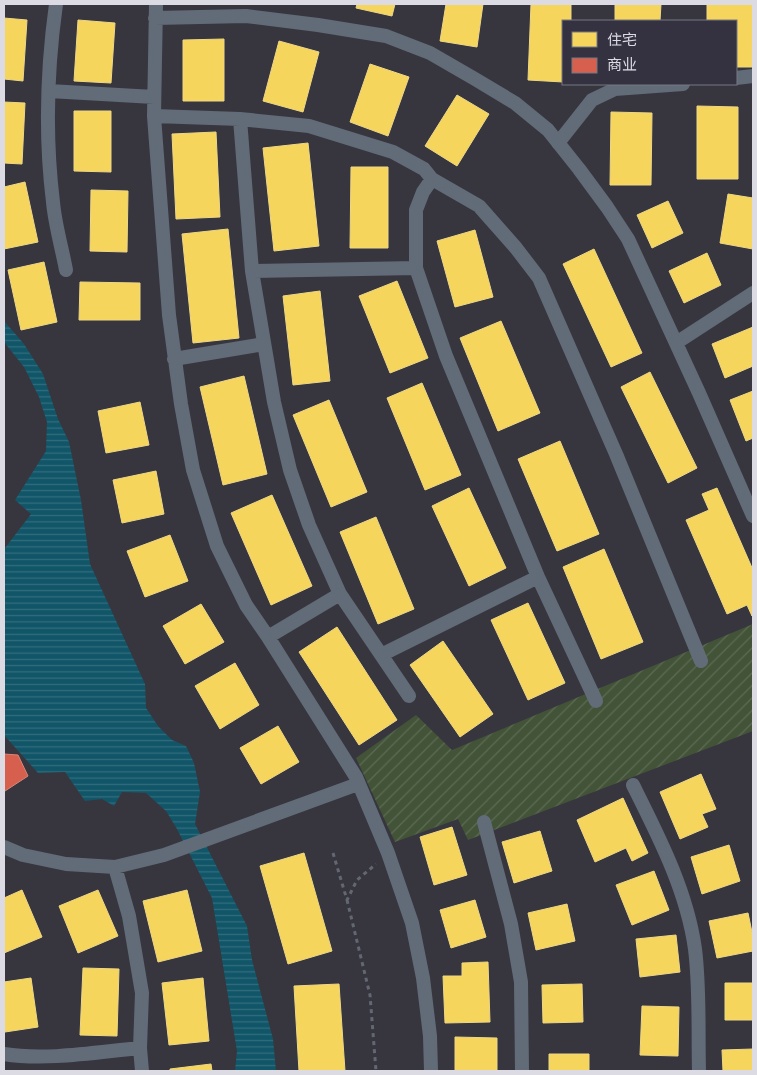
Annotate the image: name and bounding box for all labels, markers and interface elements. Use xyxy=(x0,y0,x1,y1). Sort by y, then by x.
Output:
legend xyxy=(562,20,737,85)
text: 住宅 xyxy=(607,31,637,49)
text: 商业 xyxy=(607,56,637,74)

